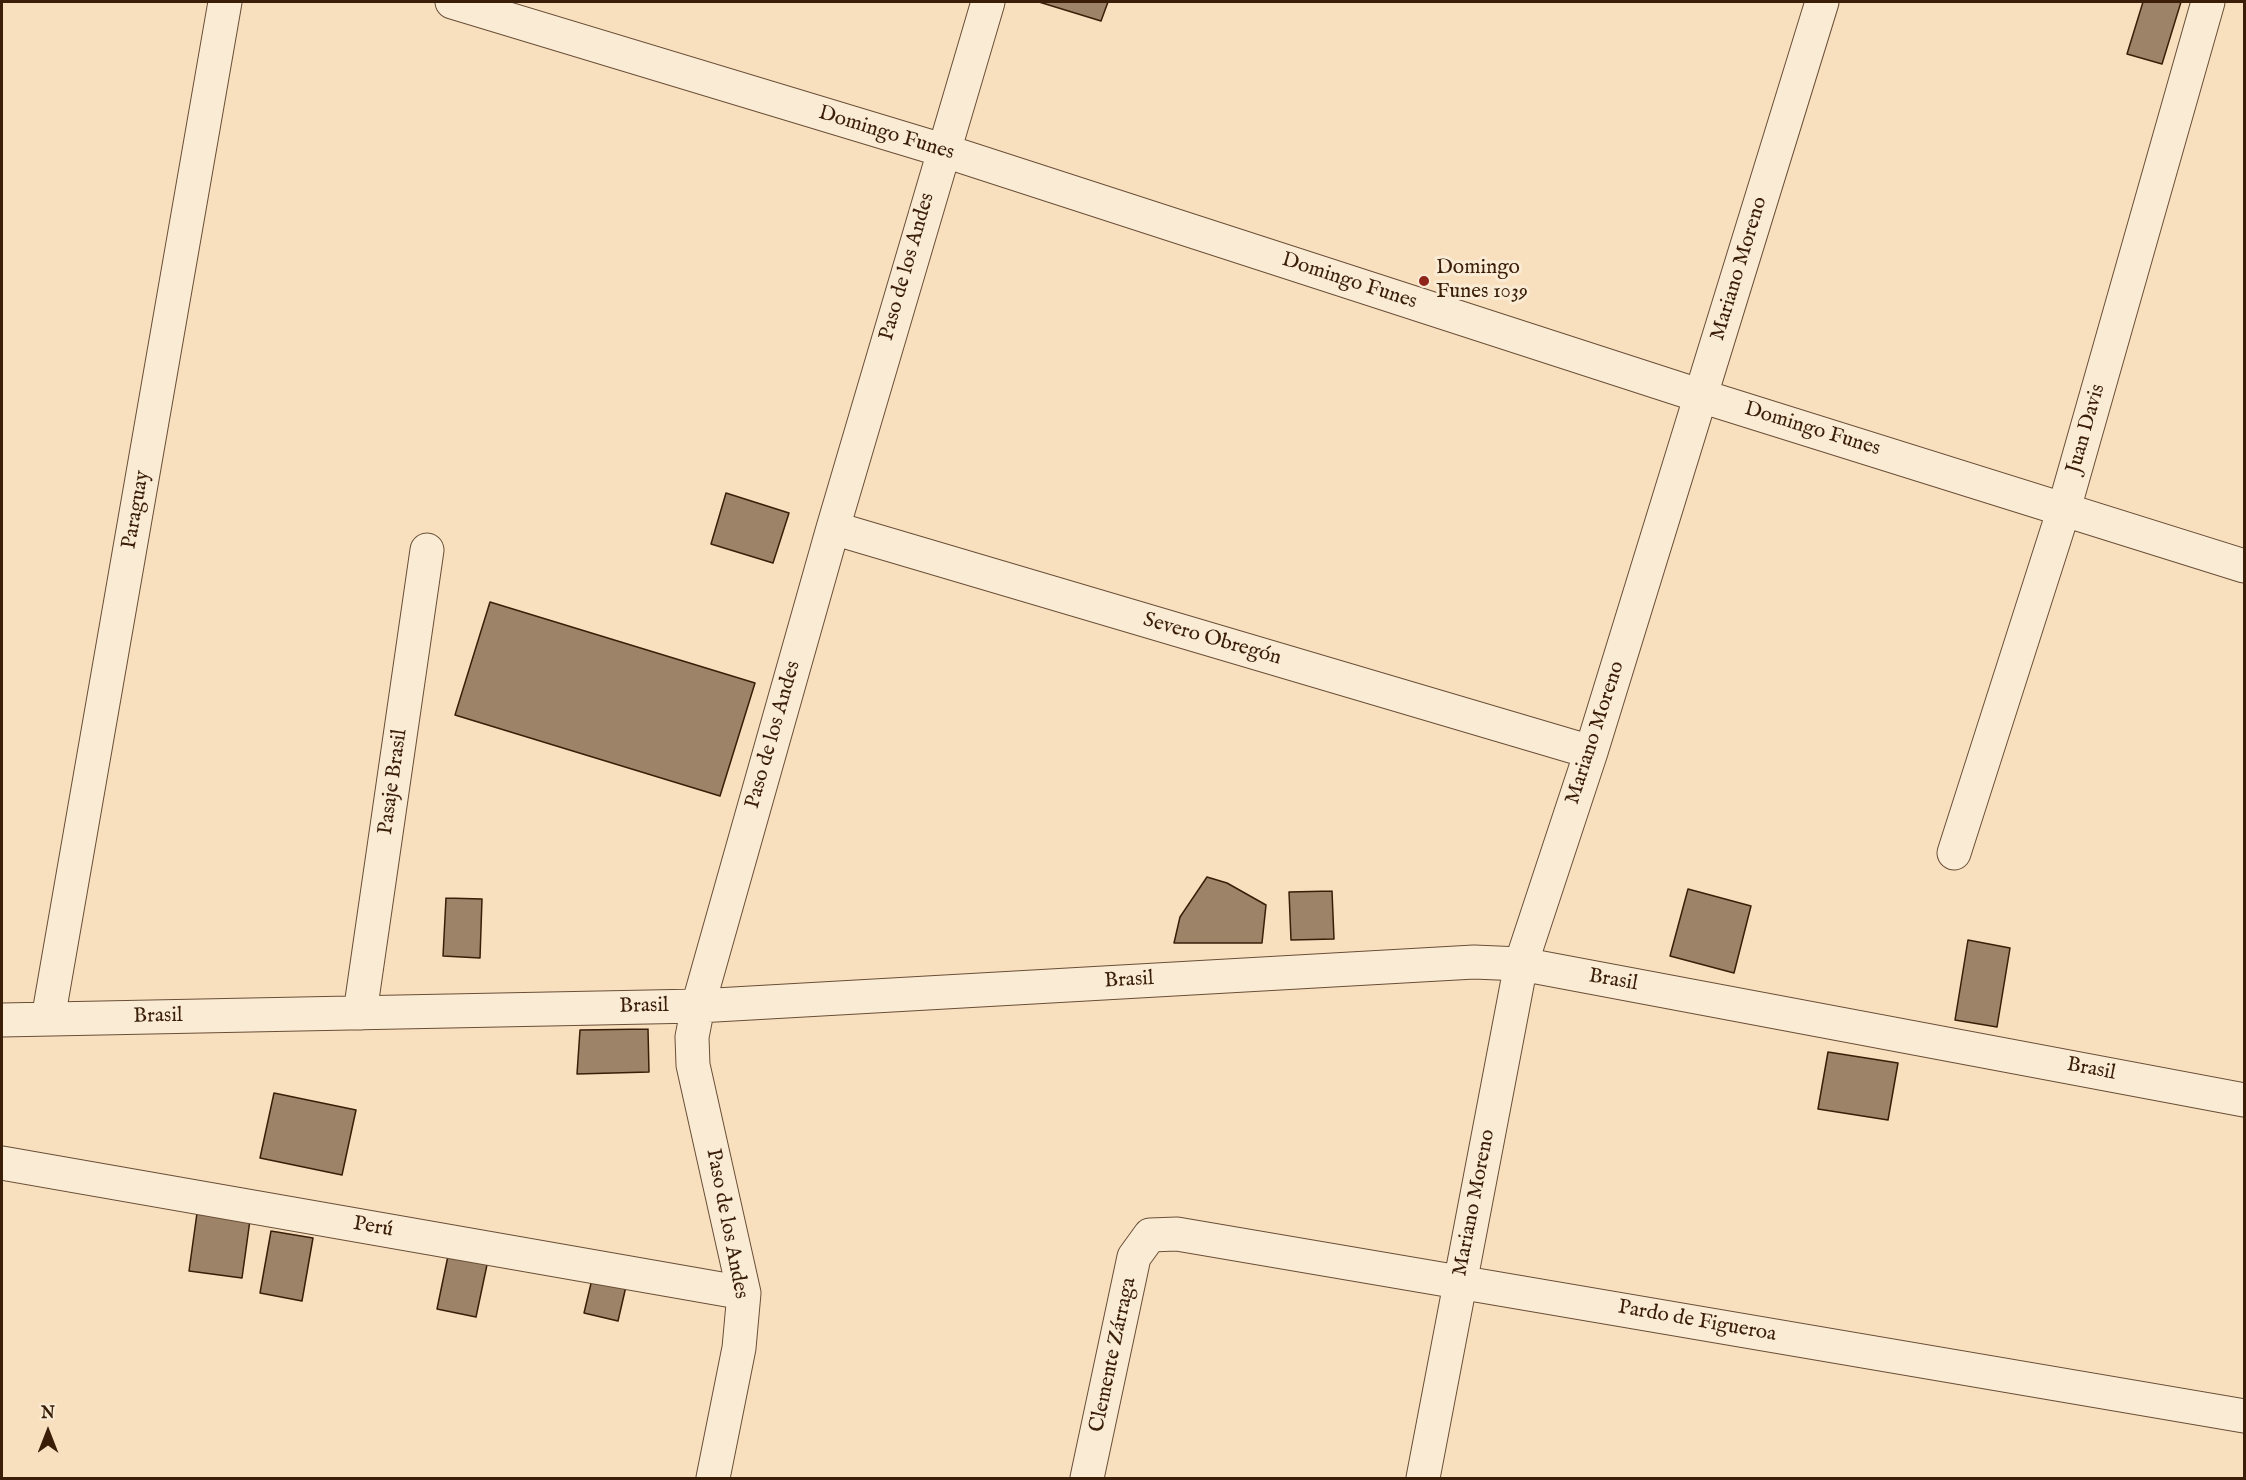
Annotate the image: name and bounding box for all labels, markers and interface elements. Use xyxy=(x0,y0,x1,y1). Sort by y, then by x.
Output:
street label: Domingo Funes xyxy=(815,101,957,167)
street label: Paso de los Andes xyxy=(875,190,941,344)
street label: Mariano Moreno xyxy=(1706,194,1774,344)
street label: Domingo Funes xyxy=(1278,248,1420,316)
place label: Domingo Funes 1039 xyxy=(1436,256,1528,306)
marker: Domingo Funes 1039 xyxy=(1417,274,1431,288)
street label: Juan Davis xyxy=(2062,381,2112,477)
street label: Domingo Funes xyxy=(1741,397,1883,463)
street label: Paraguay xyxy=(118,469,156,551)
street label: Severo Obregón xyxy=(1140,608,1284,672)
street label: Paso de los Andes xyxy=(741,658,807,812)
street label: Mariano Moreno xyxy=(1561,658,1631,808)
street label: Pasaje Brasil xyxy=(374,728,414,836)
street label: Brasil xyxy=(1586,964,1640,998)
street label: Brasil xyxy=(1104,967,1154,995)
street label: Brasil xyxy=(619,994,669,1020)
street label: Brasil xyxy=(133,1004,183,1030)
street label: Brasil xyxy=(2064,1053,2118,1087)
street label: Mariano Moreno xyxy=(1448,1127,1502,1279)
street label: Paso de los Andes xyxy=(699,1147,753,1301)
street label: Perú xyxy=(351,1212,395,1244)
street label: Clemente Zárraga xyxy=(1085,1275,1143,1435)
street label: Pardo de Figueroa xyxy=(1616,1296,1778,1348)
north arrow xyxy=(18,1402,78,1462)
text: N xyxy=(41,1404,55,1424)

